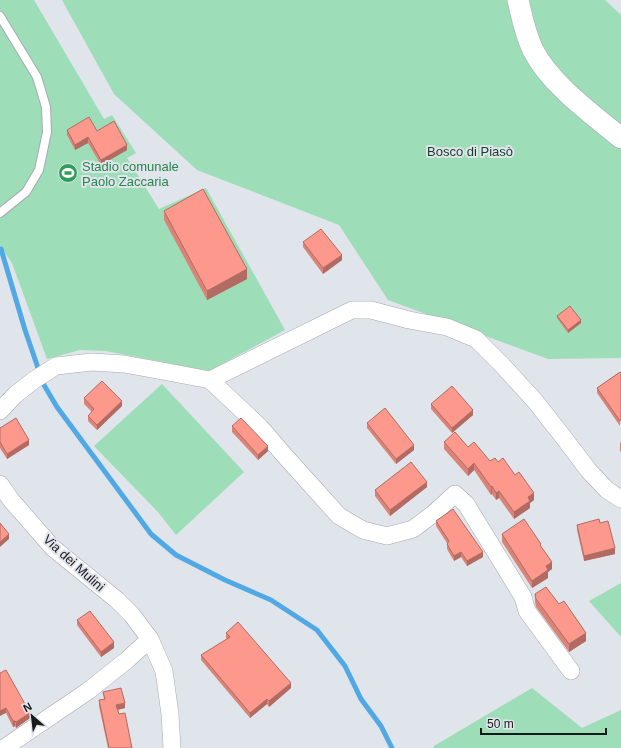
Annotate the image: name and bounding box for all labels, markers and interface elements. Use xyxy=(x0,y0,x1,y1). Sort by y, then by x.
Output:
park label: Bosco di Piasò xyxy=(427,144,513,159)
place label: Stadio comunale Paolo Zaccaria xyxy=(82,159,179,189)
sports icon: Stadio comunale Paolo Zaccaria xyxy=(57,162,79,184)
street label: Via dei Mulini xyxy=(40,532,108,594)
north arrow xyxy=(12,696,52,736)
text: N xyxy=(21,700,34,714)
scale bar xyxy=(481,710,606,736)
text: 50 m xyxy=(487,717,514,731)

